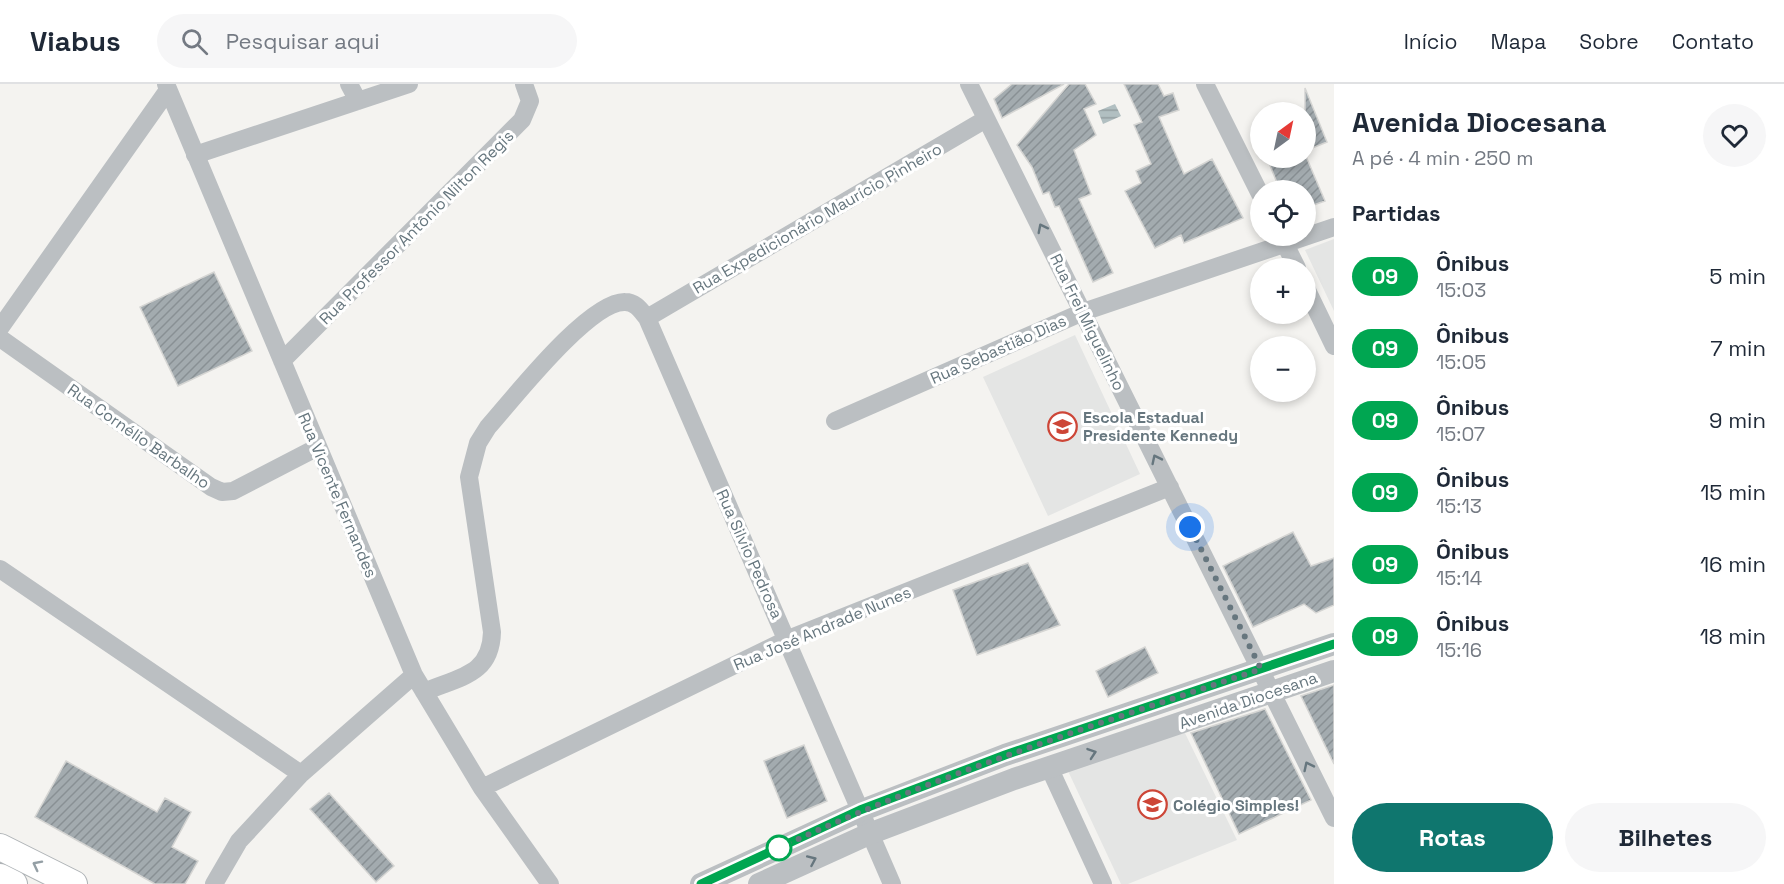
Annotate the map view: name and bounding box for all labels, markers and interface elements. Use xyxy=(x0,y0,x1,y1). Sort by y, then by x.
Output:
search box xyxy=(157,14,577,68)
text: Viabus xyxy=(30,23,121,59)
icon: search xyxy=(178,25,211,58)
text: Pesquisar aqui xyxy=(226,27,380,55)
text: Início xyxy=(1404,28,1457,55)
text: Mapa xyxy=(1490,28,1546,55)
text: Sobre xyxy=(1579,28,1639,55)
text: Contato xyxy=(1672,28,1754,55)
north arrow xyxy=(1250,102,1316,168)
map controls xyxy=(1250,102,1316,402)
text: Avenida Diocesana xyxy=(1352,104,1606,140)
button: heart xyxy=(1703,104,1766,167)
street label: Rua Professor Antônio Nilton Regis xyxy=(315,126,518,329)
street label: Rua Expedicionário Maurício Pinheiro xyxy=(689,138,946,299)
text: A pé · 4 min · 250 m xyxy=(1352,145,1533,171)
button: locate xyxy=(1250,180,1316,246)
text: Partidas xyxy=(1352,199,1441,227)
one-way arrow xyxy=(1038,224,1049,235)
text: Ônibus xyxy=(1436,249,1509,277)
street label: Rua Frei Miguelinho xyxy=(1045,250,1130,394)
button: + xyxy=(1250,258,1316,324)
text: 5 min xyxy=(1709,262,1766,290)
text: 09 xyxy=(1372,263,1398,290)
text: 15:03 xyxy=(1436,277,1486,303)
street label: Rua Sebastião Dias xyxy=(927,310,1069,389)
text: Ônibus xyxy=(1436,321,1509,349)
text: 7 min xyxy=(1710,334,1766,362)
text: 09 xyxy=(1372,335,1398,362)
button: − xyxy=(1250,336,1316,402)
text: 15:05 xyxy=(1436,349,1486,375)
street label: Rua Cornélio Barbalho xyxy=(63,379,214,494)
text: Ônibus xyxy=(1436,393,1509,421)
text: 9 min xyxy=(1709,406,1766,434)
place label: Escola Estadual Presidente Kennedy xyxy=(1083,407,1238,446)
text: 09 xyxy=(1372,407,1398,434)
street label: Rua Vicente Fernandes xyxy=(293,410,382,581)
school or university icon: Escola Estadual Presidente Kennedy xyxy=(1046,410,1078,442)
text: 15:07 xyxy=(1436,421,1485,447)
one-way arrow xyxy=(1152,455,1164,466)
text: Ônibus xyxy=(1436,465,1509,493)
text: 15 min xyxy=(1700,478,1766,506)
text: 09 xyxy=(1372,479,1398,506)
street label: Rua Silvio Pedrosa xyxy=(712,486,788,622)
text: 15:13 xyxy=(1436,493,1482,519)
your location xyxy=(1175,512,1205,542)
text: Ônibus xyxy=(1436,537,1509,565)
text: 16 min xyxy=(1700,550,1766,578)
text: 09 xyxy=(1372,551,1398,578)
text: 15:14 xyxy=(1436,565,1482,591)
street label: Rua José Andrade Nunes xyxy=(730,581,914,675)
text: Ônibus xyxy=(1436,609,1509,637)
text: 18 min xyxy=(1700,622,1766,650)
text: 09 xyxy=(1372,623,1398,650)
text: 15:16 xyxy=(1436,637,1482,663)
street label: Avenida Diocesana xyxy=(1176,667,1320,734)
one-way arrow xyxy=(1086,748,1097,760)
one-way arrow xyxy=(1304,761,1316,772)
school or university icon: Colégio Simples! xyxy=(1136,789,1168,821)
place label: Colégio Simples! xyxy=(1173,795,1299,816)
button: Rotas xyxy=(1352,803,1553,872)
button: Bilhetes xyxy=(1565,803,1766,872)
unlabelled marker xyxy=(766,835,792,861)
one-way arrow xyxy=(806,855,817,867)
one-way arrow xyxy=(32,861,43,873)

